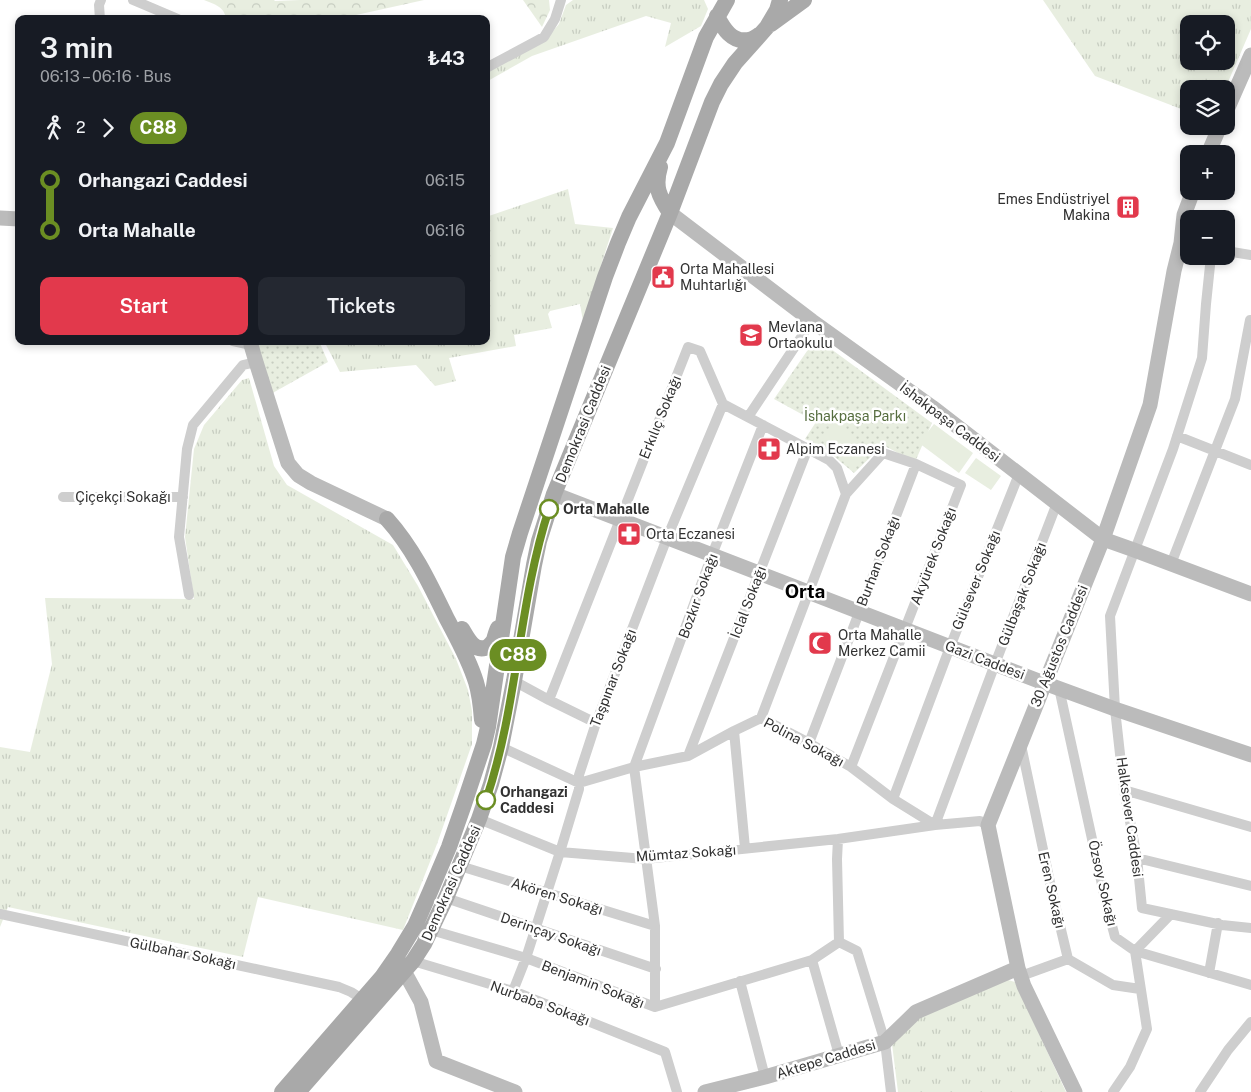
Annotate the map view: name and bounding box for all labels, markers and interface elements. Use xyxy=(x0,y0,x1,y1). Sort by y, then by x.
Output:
map controls xyxy=(1180,15,1235,265)
button: locate xyxy=(1180,15,1235,70)
text: 3 min xyxy=(40,31,113,64)
text: ₺43 xyxy=(427,47,465,69)
text: 06:13 – 06:16 · Bus xyxy=(40,67,171,86)
button: layers xyxy=(1180,80,1235,135)
icon: walk xyxy=(40,114,68,142)
icon: forward xyxy=(94,114,122,142)
text: C88 xyxy=(140,117,177,138)
text: 2 xyxy=(76,118,86,137)
button: + xyxy=(1180,145,1235,200)
text: Orhangazi Caddesi xyxy=(78,169,248,191)
text: 06:15 xyxy=(425,171,465,190)
place label: Emes Endüstriyel Makina xyxy=(997,191,1110,223)
building icon: Emes Endüstriyel Makina xyxy=(1115,194,1141,220)
button: − xyxy=(1180,210,1235,265)
text: Orta Mahalle xyxy=(78,219,196,241)
text: 06:16 xyxy=(425,221,465,240)
place label: Orta Mahallesi Muhtarlığı xyxy=(680,261,774,293)
public building icon: Orta Mahallesi Muhtarlığı xyxy=(650,264,676,290)
button: Start xyxy=(40,277,248,335)
button: Tickets xyxy=(258,277,465,335)
place label: Mevlana Ortaokulu xyxy=(768,319,833,351)
school or university icon: Mevlana Ortaokulu xyxy=(738,322,764,348)
street label: Demokrasi Caddesi xyxy=(552,363,614,485)
street label: Erkılıç Sokağı xyxy=(636,373,684,461)
street label: İshakpaşa Caddesi xyxy=(897,378,1004,465)
park label: İshakpaşa Parkı xyxy=(804,406,906,424)
pharmacy icon: Alpim Eczanesi xyxy=(756,436,782,462)
place label: Alpim Eczanesi xyxy=(786,441,885,457)
street label: Çiçekçi Sokağı xyxy=(75,489,171,505)
marker: Orta Mahalle xyxy=(539,499,559,519)
place label: Orta Mahalle xyxy=(563,501,650,517)
street label: Akyürek Sokağı xyxy=(907,505,959,607)
street label: Burhan Sokağı xyxy=(853,514,903,608)
pharmacy icon: Orta Eczanesi xyxy=(616,521,642,547)
place label: Orta Eczanesi xyxy=(646,526,735,542)
street label: Gülsever Sokağı xyxy=(949,528,1003,632)
street label: Gülbaşak Sokağı xyxy=(995,540,1049,648)
street label: Bozkır Sokağı xyxy=(675,551,721,641)
street label: İclal Sokağı xyxy=(725,563,769,640)
district label: Orta xyxy=(785,580,825,602)
street label: 30 Ağustos Caddesi xyxy=(1027,583,1091,709)
street label: Taşpınar Sokağı xyxy=(587,627,639,729)
place label: Orta Mahalle Merkez Camii xyxy=(838,627,926,659)
mosque icon: Orta Mahalle Merkez Camii xyxy=(807,630,833,656)
street label: Gazi Caddesi xyxy=(943,637,1027,683)
line badge: C88 xyxy=(489,639,547,671)
text: C88 xyxy=(499,644,537,665)
street label: Polina Sokağı xyxy=(761,714,847,770)
street label: Halksever Caddesi xyxy=(1114,756,1146,878)
place label: Orhangazi Caddesi xyxy=(500,784,568,816)
marker: Orhangazi Caddesi xyxy=(476,790,496,810)
street label: Demokrasi Caddesi xyxy=(418,823,484,943)
street label: Özsoy Sokağı xyxy=(1085,838,1123,927)
street label: Mümtaz Sokağı xyxy=(635,842,737,864)
street label: Eren Sokağı xyxy=(1035,850,1069,930)
street label: Akören Sokağı xyxy=(509,874,605,918)
street label: Derinçay Sokağı xyxy=(499,909,603,959)
street label: Gülbahar Sokağı xyxy=(128,934,238,972)
street label: Benjamin Sokağı xyxy=(539,957,647,1011)
street label: Nurbaba Sokağı xyxy=(488,978,592,1028)
street label: Aktepe Caddesi xyxy=(775,1036,877,1082)

